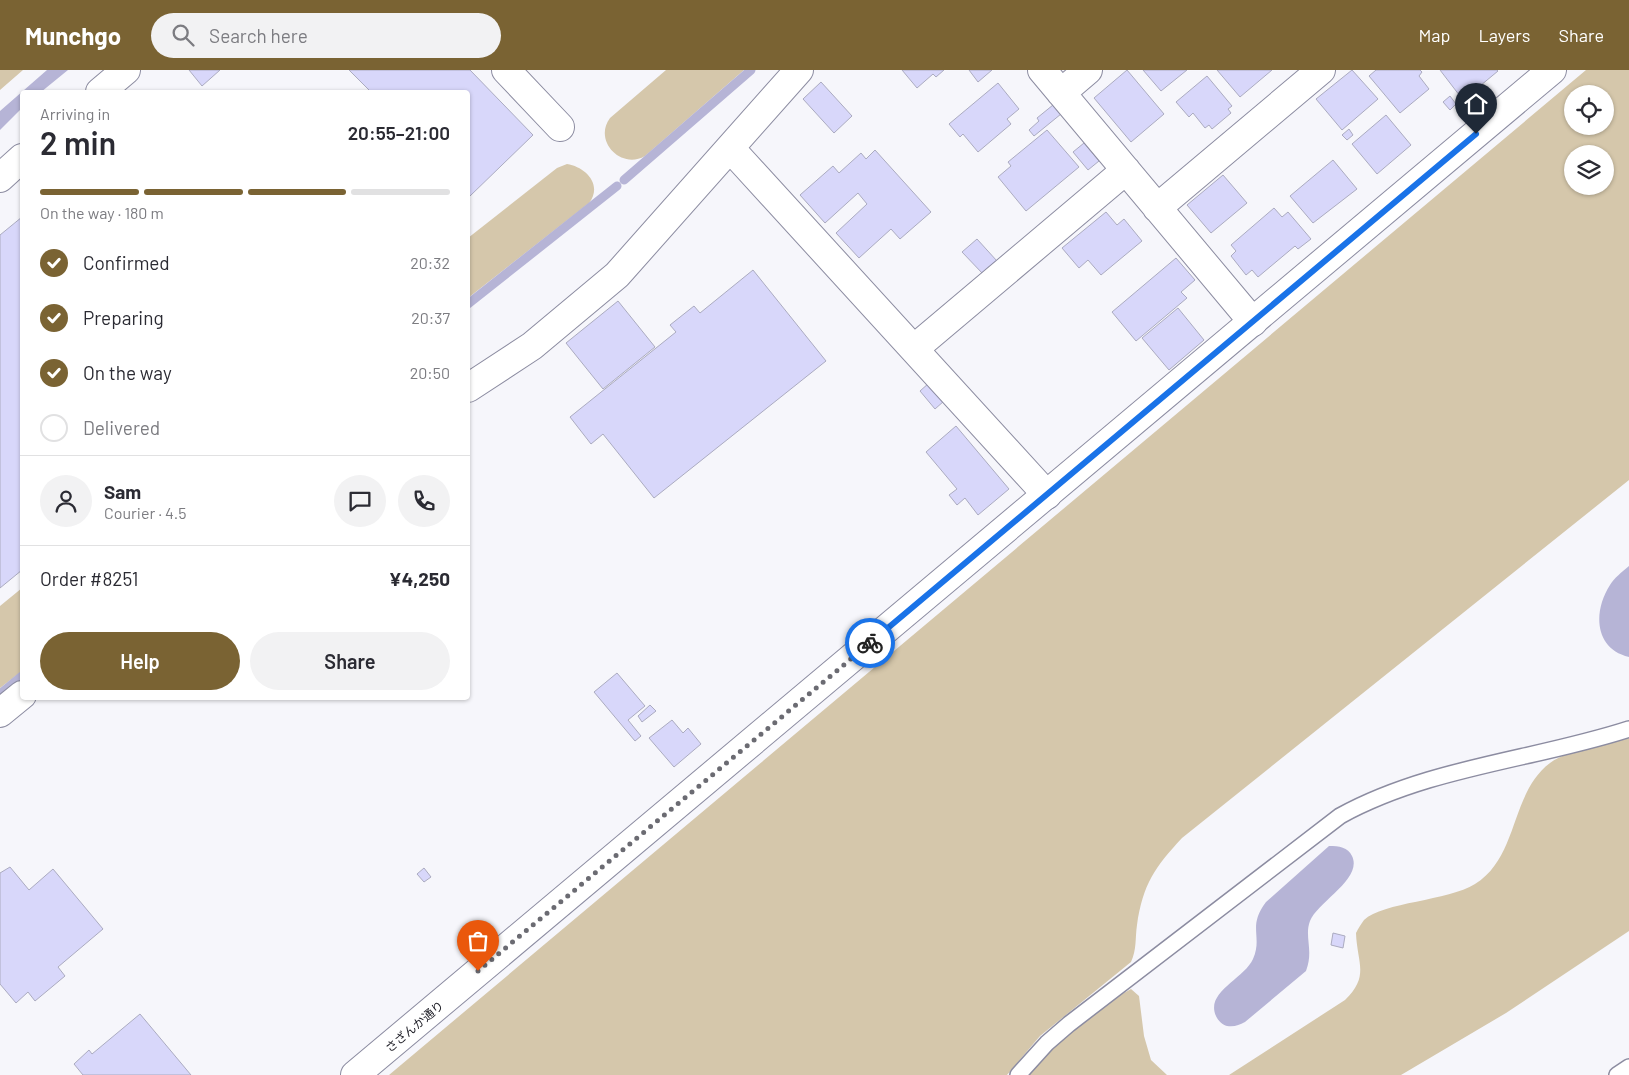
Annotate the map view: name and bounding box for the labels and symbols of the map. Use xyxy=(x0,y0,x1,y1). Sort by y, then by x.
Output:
pin xyxy=(1455,83,1497,134)
courier xyxy=(845,618,895,668)
pin xyxy=(457,920,499,971)
street label: さざんか通り xyxy=(382,997,446,1055)

